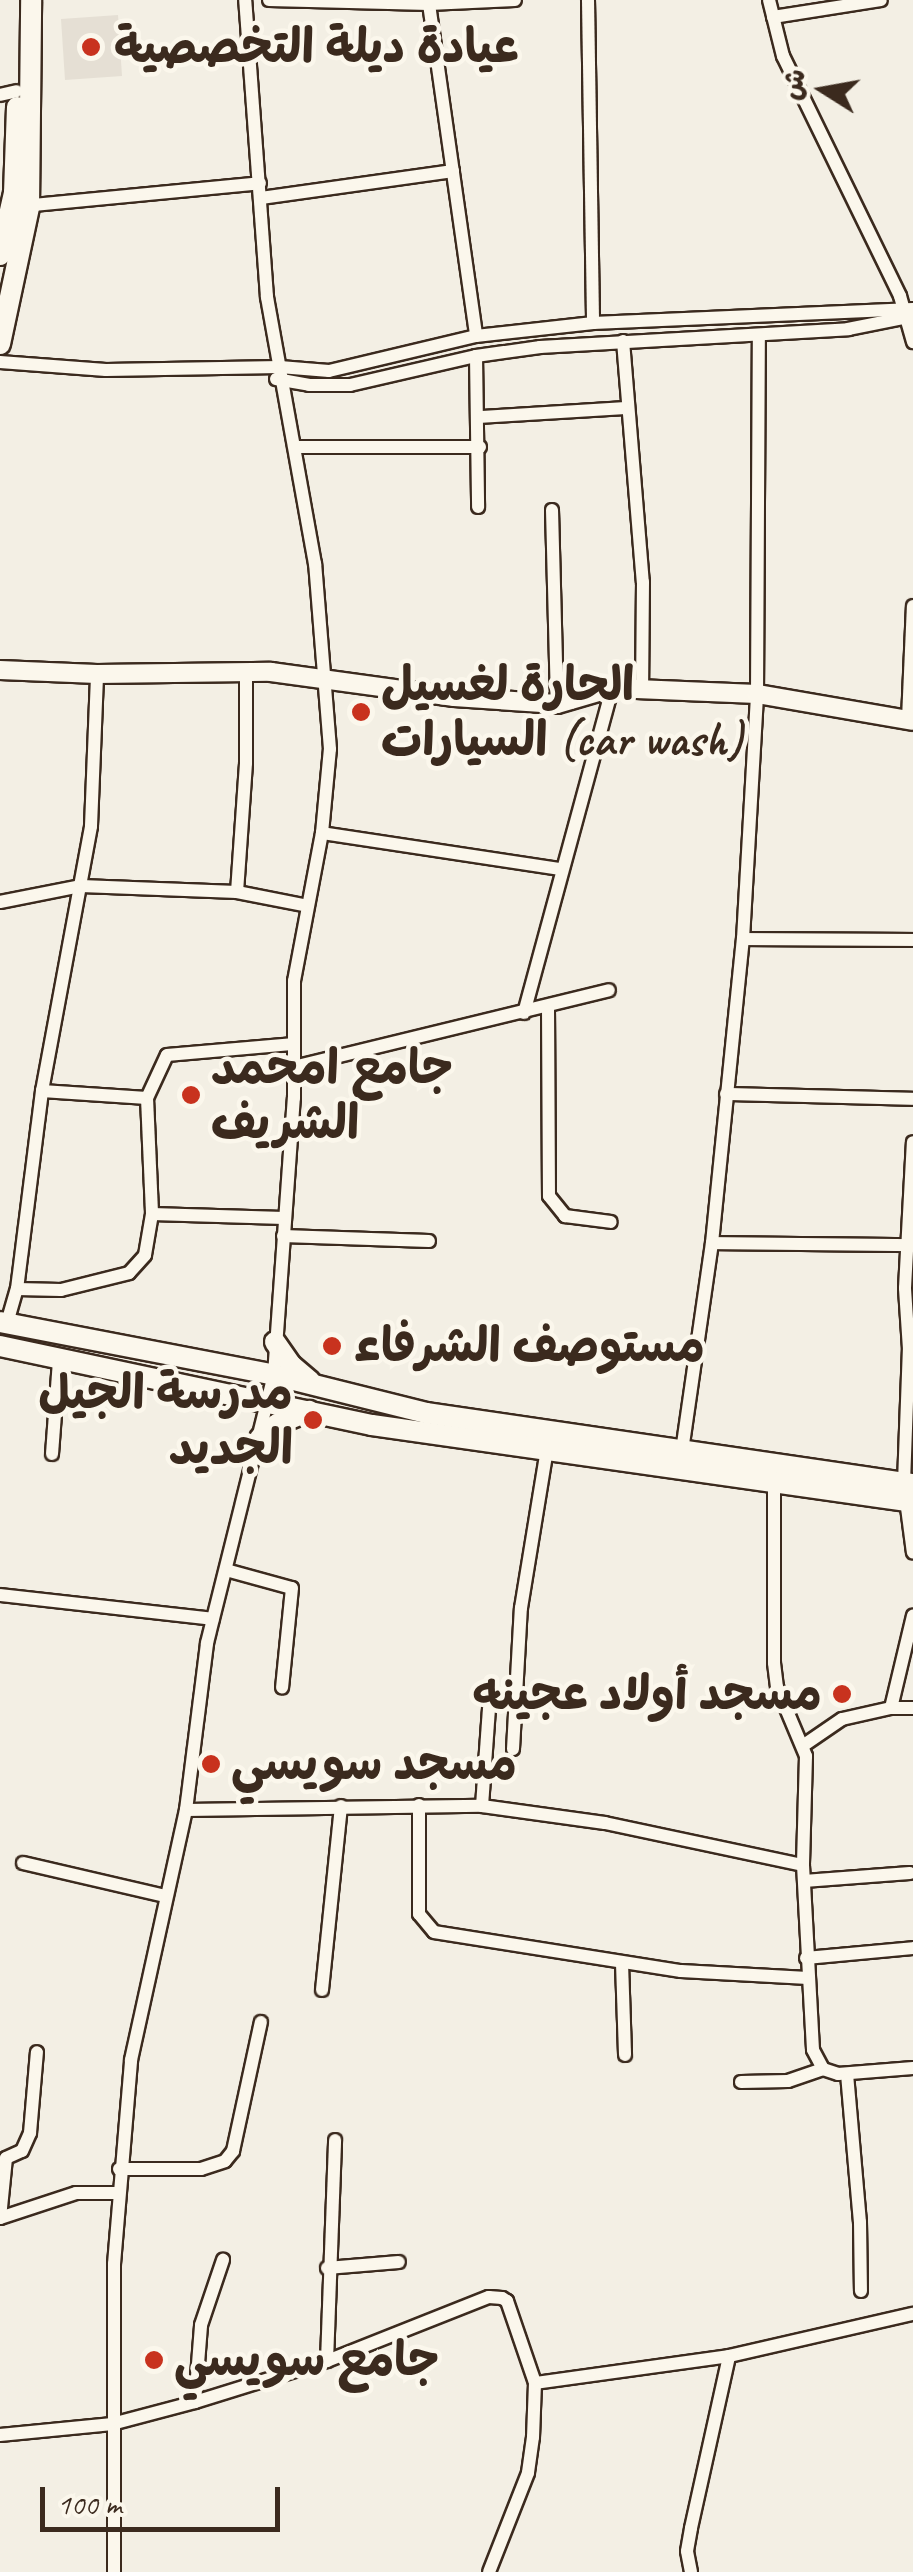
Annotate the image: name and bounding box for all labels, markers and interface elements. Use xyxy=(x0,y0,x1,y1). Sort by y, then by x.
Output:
place label: عيادة ديلة التخصصية xyxy=(114,18,519,76)
marker: عيادة ديلة التخصصية xyxy=(78,34,104,60)
north arrow xyxy=(773,40,873,140)
text: ش xyxy=(773,66,813,103)
place label: الحارة لغسيل السيارات (car wash) xyxy=(381,655,744,768)
marker: الحارة لغسيل السيارات (car wash) xyxy=(350,701,372,723)
place label: جامع امحمد الشريف xyxy=(211,1038,453,1151)
marker: جامع امحمد الشريف xyxy=(180,1084,202,1106)
place label: مستوصف الشرفاء xyxy=(354,1317,705,1375)
marker: مستوصف الشرفاء xyxy=(319,1333,345,1359)
place label: مدرسة الجيل الجديد xyxy=(38,1363,293,1476)
marker: مدرسة الجيل الجديد xyxy=(302,1409,324,1431)
place label: مسجد أولاد عجينه xyxy=(472,1665,822,1723)
marker: مسجد أولاد عجينه xyxy=(831,1683,853,1705)
place label: مسجد سويسي xyxy=(231,1735,517,1793)
marker: مسجد سويسي xyxy=(200,1753,222,1775)
place label: جامع سويسي xyxy=(174,2331,439,2389)
marker: جامع سويسي xyxy=(143,2349,165,2371)
scale bar xyxy=(45,2467,285,2529)
text: 100 m xyxy=(57,2485,122,2523)

